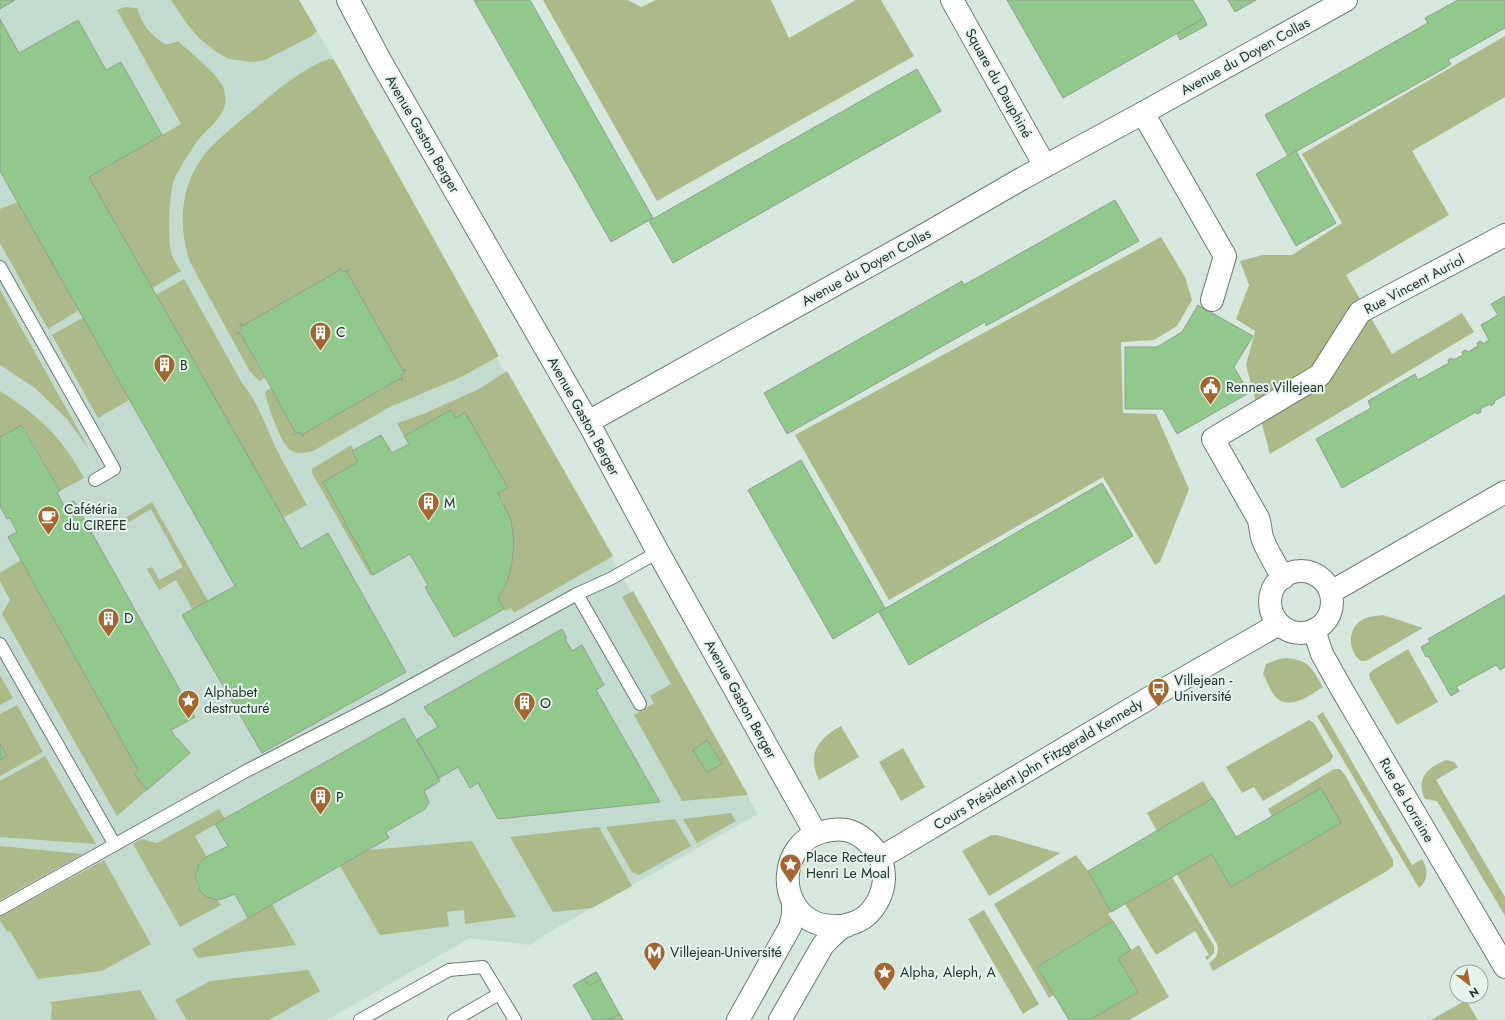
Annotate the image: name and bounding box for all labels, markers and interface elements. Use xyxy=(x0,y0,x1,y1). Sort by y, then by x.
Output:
street label: Avenue du Doyen Collas xyxy=(1177,12,1314,100)
street label: Square du Dauphiné xyxy=(961,25,1037,141)
street label: Avenue Gaston Berger xyxy=(381,71,465,197)
street label: Avenue du Doyen Collas xyxy=(798,223,935,311)
street label: Rue Vincent Auriol xyxy=(1360,249,1468,319)
building icon: C xyxy=(308,319,334,352)
place label: C xyxy=(336,322,346,342)
building icon: B xyxy=(151,352,177,385)
street label: Avenue Gaston Berger xyxy=(543,353,625,479)
place label: B xyxy=(180,355,188,375)
public building icon: Rennes Villejean xyxy=(1197,374,1223,407)
place label: Rennes Villejean xyxy=(1226,377,1324,397)
building icon: M xyxy=(415,490,441,523)
place label: M xyxy=(444,493,455,513)
place label: Cafétéria du CIREFE xyxy=(64,499,127,535)
cafe icon: Cafétéria du CIREFE xyxy=(35,504,61,537)
building icon: D xyxy=(95,605,121,638)
place label: D xyxy=(124,608,134,628)
street label: Avenue Gaston Berger xyxy=(700,636,782,762)
place label: Villejean - Université xyxy=(1174,670,1233,706)
bus stop icon: Villejean - Université xyxy=(1145,675,1171,708)
place label: Alphabet destructuré xyxy=(204,682,270,718)
place icon: Alphabet destructuré xyxy=(176,687,202,720)
building icon: O xyxy=(512,690,538,723)
place label: O xyxy=(540,693,551,713)
street label: Cours Président John Fitzgerald Kennedy xyxy=(930,693,1147,835)
street label: Rue de Lorraine xyxy=(1375,754,1439,846)
building icon: P xyxy=(307,784,333,817)
place label: P xyxy=(336,787,344,807)
place label: Place Recteur Henri Le Moal xyxy=(806,847,890,883)
place icon: Place Recteur Henri Le Moal xyxy=(778,852,804,885)
metro station icon: Villejean-Université xyxy=(642,939,668,972)
place label: Villejean-Université xyxy=(670,942,782,962)
place icon: Alpha, Aleph, A xyxy=(872,959,898,992)
place label: Alpha, Aleph, A xyxy=(900,962,997,982)
north arrow xyxy=(1449,964,1489,1004)
text: N xyxy=(1466,983,1482,1002)

